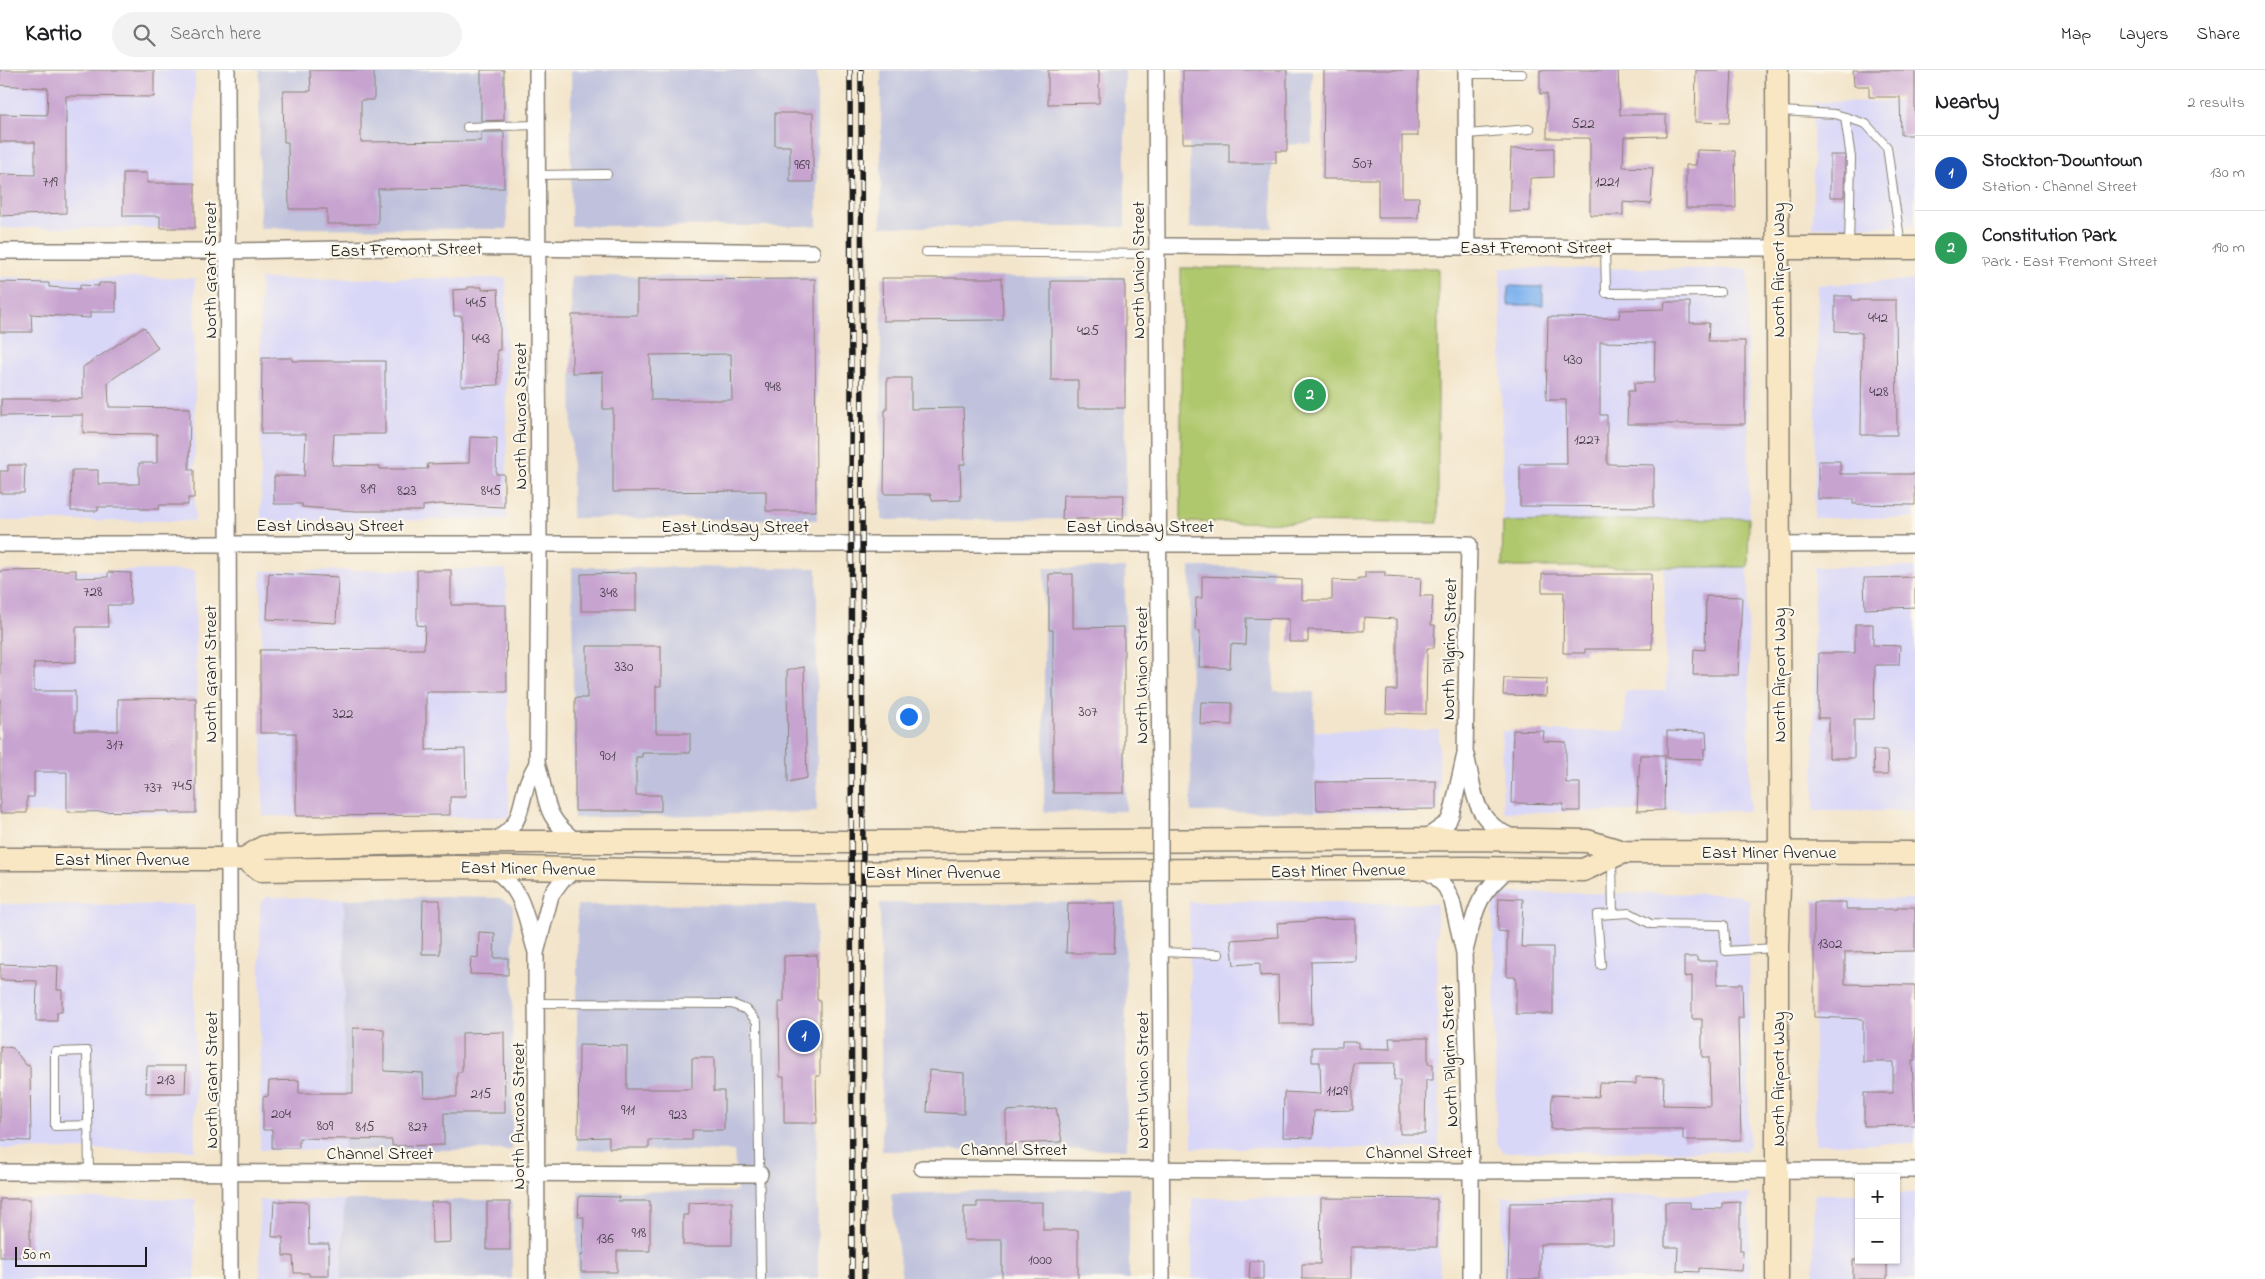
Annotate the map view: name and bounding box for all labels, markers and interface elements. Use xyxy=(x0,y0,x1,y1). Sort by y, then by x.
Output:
search box xyxy=(112,12,462,57)
text: Kartio xyxy=(25,17,82,52)
icon: search xyxy=(130,21,158,49)
text: Search here xyxy=(170,21,261,48)
text: Map xyxy=(2061,22,2091,48)
text: Layers xyxy=(2119,22,2169,48)
text: Share xyxy=(2197,22,2240,48)
text: Nearby xyxy=(1935,88,1999,118)
text: 2 results xyxy=(2187,91,2245,115)
house number: 522 xyxy=(1571,113,1595,135)
text: Stockton–Downtown xyxy=(1982,148,2142,175)
house number: 507 xyxy=(1351,153,1373,175)
house number: 969 xyxy=(794,154,810,176)
text: 1 xyxy=(1948,161,1954,185)
text: 130 m xyxy=(2210,161,2245,185)
house number: 719 xyxy=(42,171,58,193)
house number: 1221 xyxy=(1595,171,1619,193)
text: Station · Channel Street xyxy=(1982,175,2137,199)
street label: North Grant Street xyxy=(199,201,225,339)
street label: North Union Street xyxy=(1127,201,1153,339)
street label: North Airport Way xyxy=(1767,202,1793,338)
text: Constitution Park xyxy=(1982,223,2116,250)
street label: East Fremont Street xyxy=(1460,236,1612,262)
text: 2 xyxy=(1947,236,1955,260)
text: 190 m xyxy=(2212,236,2245,260)
street label: East Fremont Street xyxy=(330,237,482,265)
text: Park · East Fremont Street xyxy=(1982,250,2158,274)
house number: 445 xyxy=(466,292,487,314)
house number: 442 xyxy=(1868,307,1888,329)
house number: 425 xyxy=(1077,320,1100,342)
house number: 443 xyxy=(472,328,490,350)
street label: North Aurora Street xyxy=(509,342,535,490)
house number: 430 xyxy=(1564,349,1583,371)
house number: 948 xyxy=(765,376,782,398)
pin: 2 xyxy=(1294,376,1326,414)
house number: 428 xyxy=(1869,381,1889,403)
house number: 1227 xyxy=(1574,429,1600,451)
house number: 819 xyxy=(361,478,376,500)
house number: 823 xyxy=(397,480,417,502)
house number: 845 xyxy=(481,480,502,502)
street label: East Lindsay Street xyxy=(256,514,404,540)
street label: East Lindsay Street xyxy=(661,515,809,541)
street label: East Lindsay Street xyxy=(1066,515,1214,541)
street label: North Pilgrim Street xyxy=(1437,578,1466,721)
house number: 728 xyxy=(83,581,103,603)
house number: 348 xyxy=(600,582,618,604)
street label: North Grant Street xyxy=(199,605,225,743)
street label: North Union Street xyxy=(1130,606,1156,744)
street label: North Airport Way xyxy=(1768,607,1794,743)
house number: 330 xyxy=(615,656,634,678)
house number: 307 xyxy=(1079,701,1097,723)
house number: 322 xyxy=(332,703,354,725)
your location xyxy=(896,704,922,730)
house number: 317 xyxy=(106,734,124,756)
house number: 901 xyxy=(600,745,616,767)
house number: 745 xyxy=(172,775,193,797)
house number: 737 xyxy=(144,777,162,799)
street label: East Miner Avenue xyxy=(1701,841,1838,867)
street label: East Miner Avenue xyxy=(54,848,191,874)
street label: East Miner Avenue xyxy=(460,856,597,884)
street label: East Miner Avenue xyxy=(1270,858,1407,886)
street label: East Miner Avenue xyxy=(865,861,1002,887)
house number: 1302 xyxy=(1818,933,1843,955)
street label: North Pilgrim Street xyxy=(1436,984,1467,1128)
street label: North Grant Street xyxy=(200,1011,226,1149)
street label: North Union Street xyxy=(1131,1011,1157,1149)
street label: North Airport Way xyxy=(1767,1011,1793,1147)
pin: 1 xyxy=(788,1017,820,1055)
street label: North Aurora Street xyxy=(507,1042,533,1190)
house number: 213 xyxy=(157,1069,175,1091)
house number: 1129 xyxy=(1326,1080,1348,1102)
house number: 215 xyxy=(471,1083,492,1105)
house number: 911 xyxy=(621,1099,635,1121)
house number: 204 xyxy=(271,1103,291,1125)
house number: 923 xyxy=(669,1104,687,1126)
house number: 809 xyxy=(317,1115,334,1137)
house number: 815 xyxy=(356,1116,375,1138)
house number: 827 xyxy=(408,1116,428,1138)
street label: Channel Street xyxy=(961,1138,1067,1164)
street label: Channel Street xyxy=(1366,1141,1472,1167)
street label: Channel Street xyxy=(327,1142,433,1168)
map controls xyxy=(1855,1174,1900,1264)
button: + xyxy=(1855,1174,1900,1219)
button: − xyxy=(1855,1219,1900,1264)
house number: 918 xyxy=(632,1222,647,1244)
house number: 136 xyxy=(596,1228,614,1250)
scale bar xyxy=(15,1244,148,1267)
text: 50 m xyxy=(22,1245,50,1266)
house number: 1000 xyxy=(1028,1249,1053,1271)

